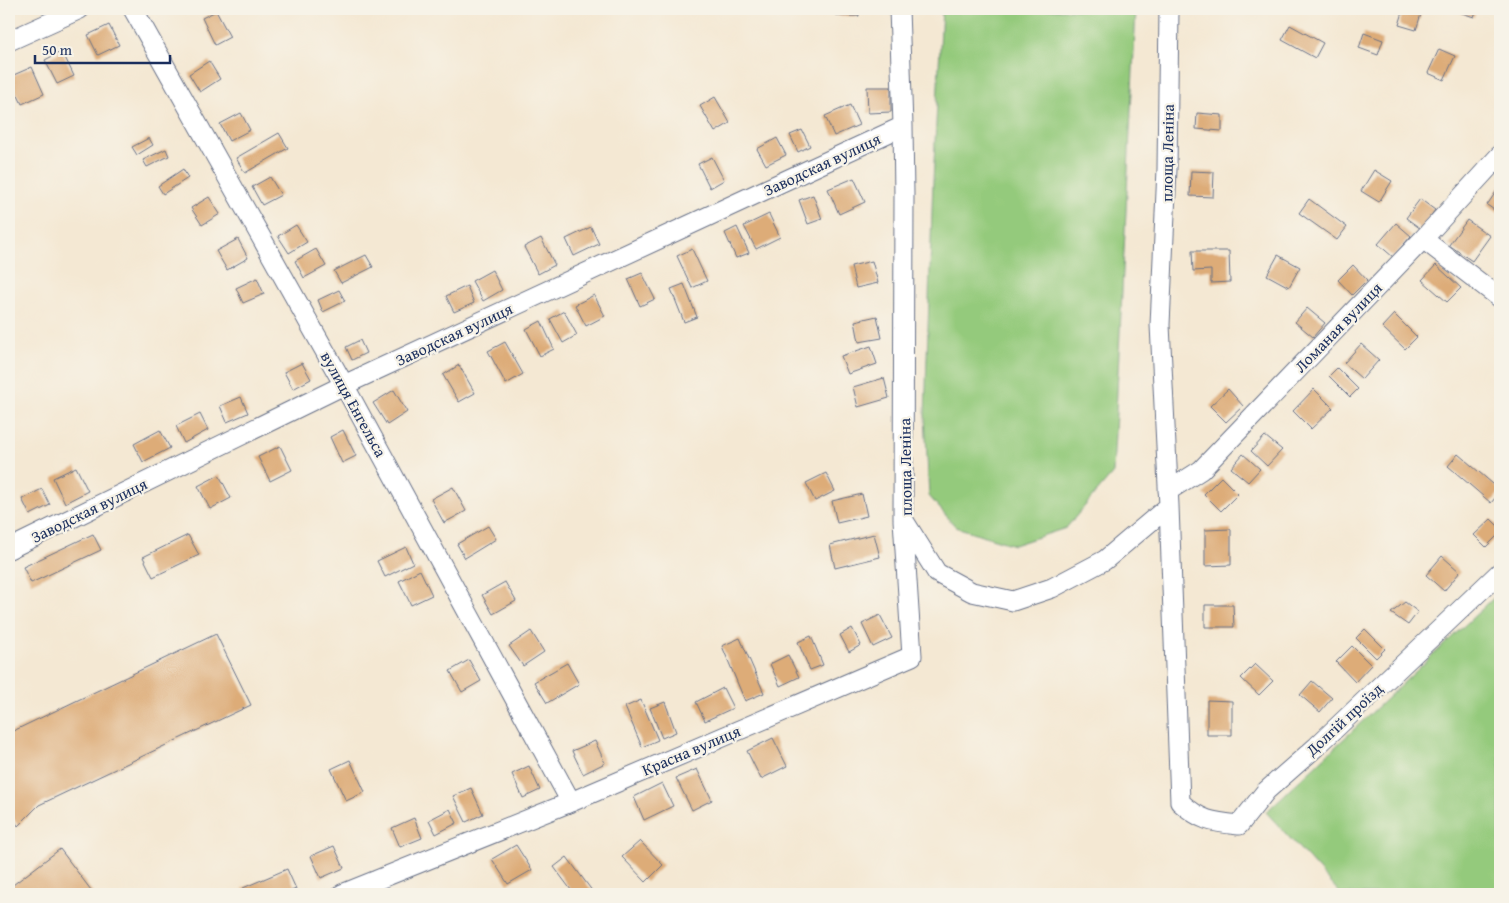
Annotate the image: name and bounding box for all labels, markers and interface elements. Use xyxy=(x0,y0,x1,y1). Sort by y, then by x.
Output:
scale bar xyxy=(35,32,170,64)
text: 50 m xyxy=(42,39,73,60)
street label: площа Леніна xyxy=(1154,104,1180,202)
street label: Заводская вулиця xyxy=(759,126,885,202)
street label: Ломаная вулиця xyxy=(1289,276,1387,378)
street label: Заводская вулиця xyxy=(391,296,517,372)
street label: вулиця Енгельса xyxy=(315,347,393,462)
street label: площа Леніна xyxy=(892,418,918,516)
street label: Заводская вулиця xyxy=(27,471,151,549)
street label: Долгій проїзд xyxy=(1299,677,1388,762)
street label: Красна вулиця xyxy=(638,718,744,782)

